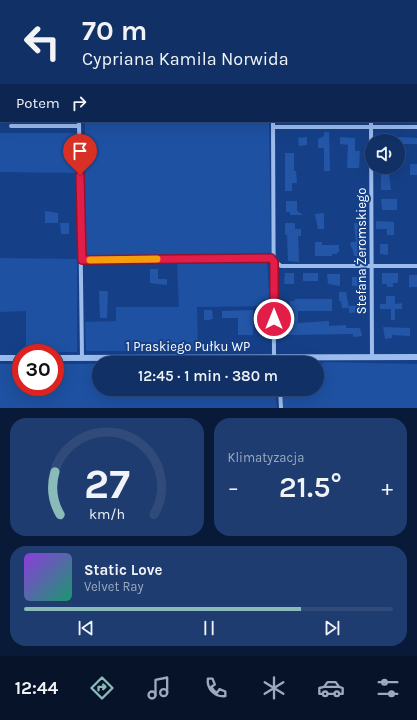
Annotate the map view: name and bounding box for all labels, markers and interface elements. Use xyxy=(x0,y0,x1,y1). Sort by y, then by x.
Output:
text: 70 m xyxy=(82,14,147,47)
icon: left xyxy=(16,16,68,68)
text: Cypriana Kamila Norwida xyxy=(82,48,289,70)
icon: right xyxy=(68,92,90,114)
text: Potem xyxy=(16,94,60,112)
pin xyxy=(63,134,97,175)
map controls xyxy=(365,134,405,174)
button: sound xyxy=(365,134,405,174)
icon: arrive xyxy=(69,140,91,162)
street label: Stefana Żeromskiego xyxy=(354,188,369,314)
position arrow xyxy=(253,298,295,340)
street label: 1 Praskiego Pułku WP xyxy=(126,339,250,354)
speed limit sign: 30 xyxy=(12,344,64,396)
text: 12:45 · 1 min · 380 m xyxy=(138,367,278,385)
text: Klimatyzacja xyxy=(228,450,304,465)
text: 27 xyxy=(84,460,130,508)
text: 21.5° xyxy=(279,469,342,505)
text: − xyxy=(228,475,239,501)
text: + xyxy=(381,475,393,501)
text: km/h xyxy=(89,506,125,523)
text: Static Love xyxy=(84,561,162,579)
text: Velvet Ray xyxy=(84,579,144,594)
icon: previous xyxy=(75,617,97,639)
icon: pause xyxy=(198,617,220,639)
icon: next xyxy=(321,617,343,639)
icon: directions xyxy=(88,674,116,702)
icon: music xyxy=(145,674,173,702)
icon: phone xyxy=(202,674,230,702)
icon: climate xyxy=(260,674,288,702)
icon: car xyxy=(317,674,345,702)
icon: filters xyxy=(374,674,402,702)
text: 12:44 xyxy=(15,677,58,699)

